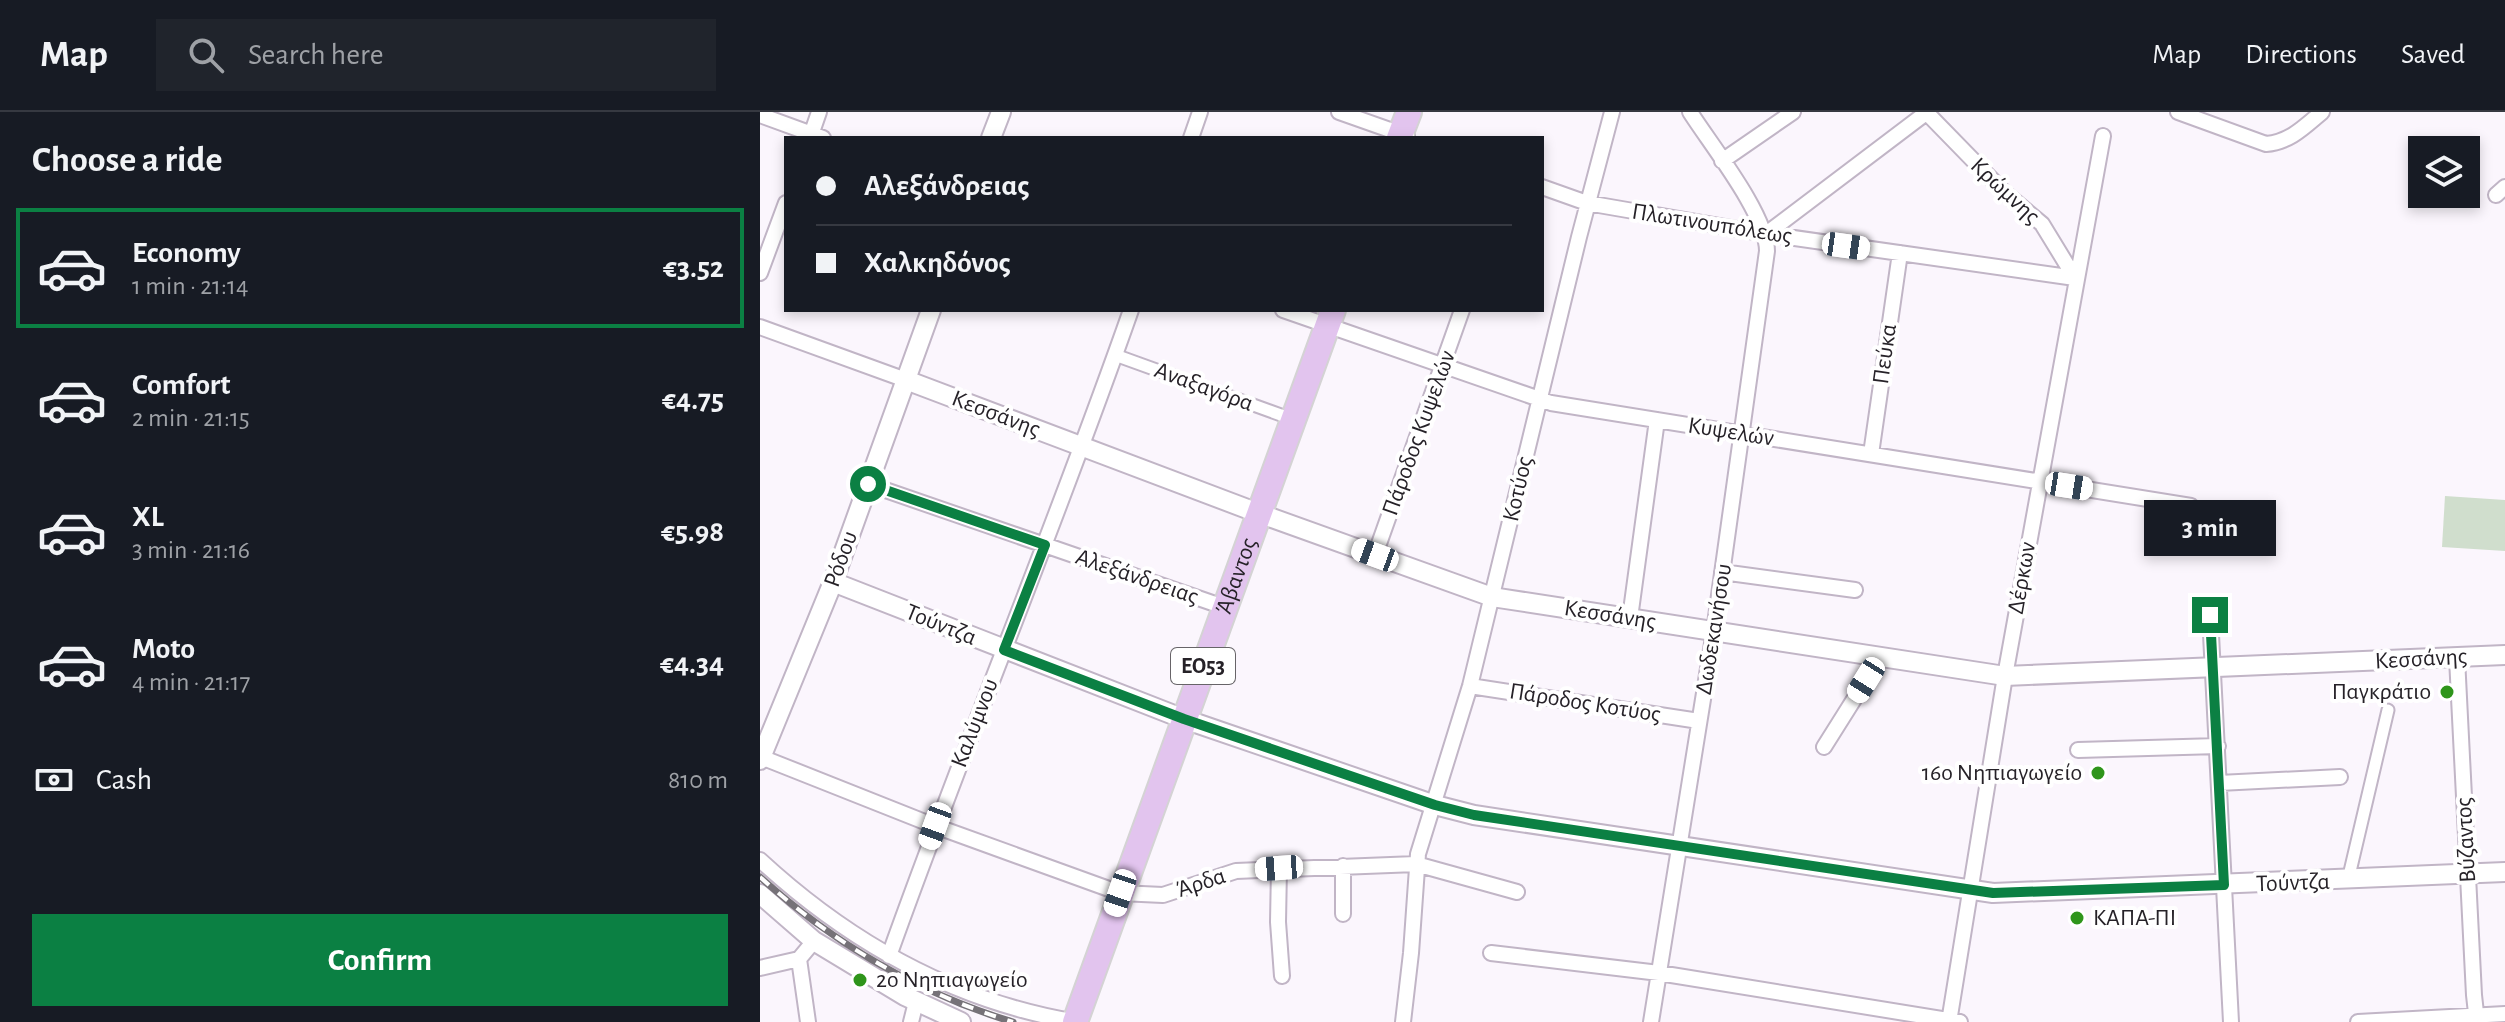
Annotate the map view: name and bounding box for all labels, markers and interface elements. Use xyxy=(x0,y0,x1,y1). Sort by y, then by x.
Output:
search box xyxy=(156,19,716,91)
icon: search xyxy=(184,33,228,77)
text: Map xyxy=(40,36,108,74)
text: Search here xyxy=(248,40,384,70)
text: Map xyxy=(2152,41,2201,69)
text: Directions xyxy=(2245,41,2357,69)
text: Saved xyxy=(2401,41,2465,69)
map controls xyxy=(2408,136,2480,208)
button: layers xyxy=(2408,136,2480,208)
text: Choose a ride xyxy=(32,142,222,178)
street label: Κρώμνης xyxy=(1966,153,2044,229)
text: Αλεξάνδρειας xyxy=(864,171,1029,201)
street label: Πλωτινουπόλεως xyxy=(1630,200,1794,248)
car xyxy=(1821,231,1871,261)
icon: car xyxy=(36,232,108,304)
text: Economy xyxy=(132,238,241,268)
text: Χαλκηδόνος xyxy=(864,248,1011,278)
text: €3.52 xyxy=(663,253,724,283)
text: 1 min · 21:14 xyxy=(132,273,248,299)
street label: Πεύκα xyxy=(1869,322,1901,386)
street label: Πάροδος Κυψελών xyxy=(1378,347,1460,519)
street label: Αναξαγόρα xyxy=(1151,358,1257,416)
icon: car xyxy=(36,364,108,436)
text: Comfort xyxy=(132,370,231,400)
text: €4.75 xyxy=(662,385,724,415)
street label: Κεσσάνης xyxy=(949,386,1043,442)
text: 2 min · 21:15 xyxy=(132,405,250,431)
street label: Κυψελών xyxy=(1686,413,1776,451)
street label: Κοτύος xyxy=(1499,454,1537,524)
route start xyxy=(850,466,886,502)
car xyxy=(2043,470,2095,502)
icon: car xyxy=(36,496,108,568)
callout: 3 min xyxy=(2144,499,2276,555)
text: XL xyxy=(132,502,164,532)
text: 3 min xyxy=(2182,515,2238,541)
text: €5.98 xyxy=(661,517,724,547)
street label: Ρόδου xyxy=(820,528,862,590)
street label: Άβαντος xyxy=(1212,535,1261,618)
car xyxy=(1348,536,1402,574)
text: 3 min · 21:16 xyxy=(132,537,250,563)
street label: Δέρκων xyxy=(2004,540,2040,616)
street label: Αλεξάνδρειας xyxy=(1073,545,1201,609)
street label: Δωδεκανήσου xyxy=(1692,562,1736,696)
street label: Κεσσάνης xyxy=(1562,596,1658,634)
route end xyxy=(2192,597,2228,633)
street label: Τούντζα xyxy=(902,600,980,650)
icon: car xyxy=(36,628,108,700)
text: Moto xyxy=(132,634,195,664)
street label: Κεσσάνης xyxy=(2374,645,2468,673)
road number: ΕΟ53 xyxy=(1171,648,1235,684)
text: €4.34 xyxy=(660,649,724,679)
car xyxy=(1843,653,1889,707)
text: 4 min · 21:17 xyxy=(132,669,250,695)
street label: Καλύμνου xyxy=(947,675,1003,771)
street label: Πάροδος Κοτύος xyxy=(1508,679,1662,727)
place label: Παγκράτιο xyxy=(2332,680,2431,704)
marker: Παγκράτιο xyxy=(2438,683,2456,701)
icon: cash xyxy=(32,758,76,802)
place label: 16ο Νηπιαγωγείο xyxy=(1922,761,2082,785)
marker: 16ο Νηπιαγωγείο xyxy=(2089,764,2107,782)
text: Cash xyxy=(96,765,152,795)
text: 810 m xyxy=(668,767,728,793)
street label: Βύζαντος xyxy=(2452,797,2480,883)
car xyxy=(916,799,954,853)
car xyxy=(1254,854,1304,882)
street label: Άρδα xyxy=(1173,864,1229,902)
car xyxy=(1101,866,1139,920)
street label: Τούντζα xyxy=(2255,870,2331,896)
place label: ΚΑΠΑ-ΠΙ xyxy=(2093,906,2176,930)
marker: ΚΑΠΑ-ΠΙ xyxy=(2068,909,2086,927)
button: Confirm xyxy=(32,914,728,1006)
place label: 2ο Νηπιαγωγείο xyxy=(876,968,1028,992)
marker: 2ο Νηπιαγωγείο xyxy=(851,971,869,989)

